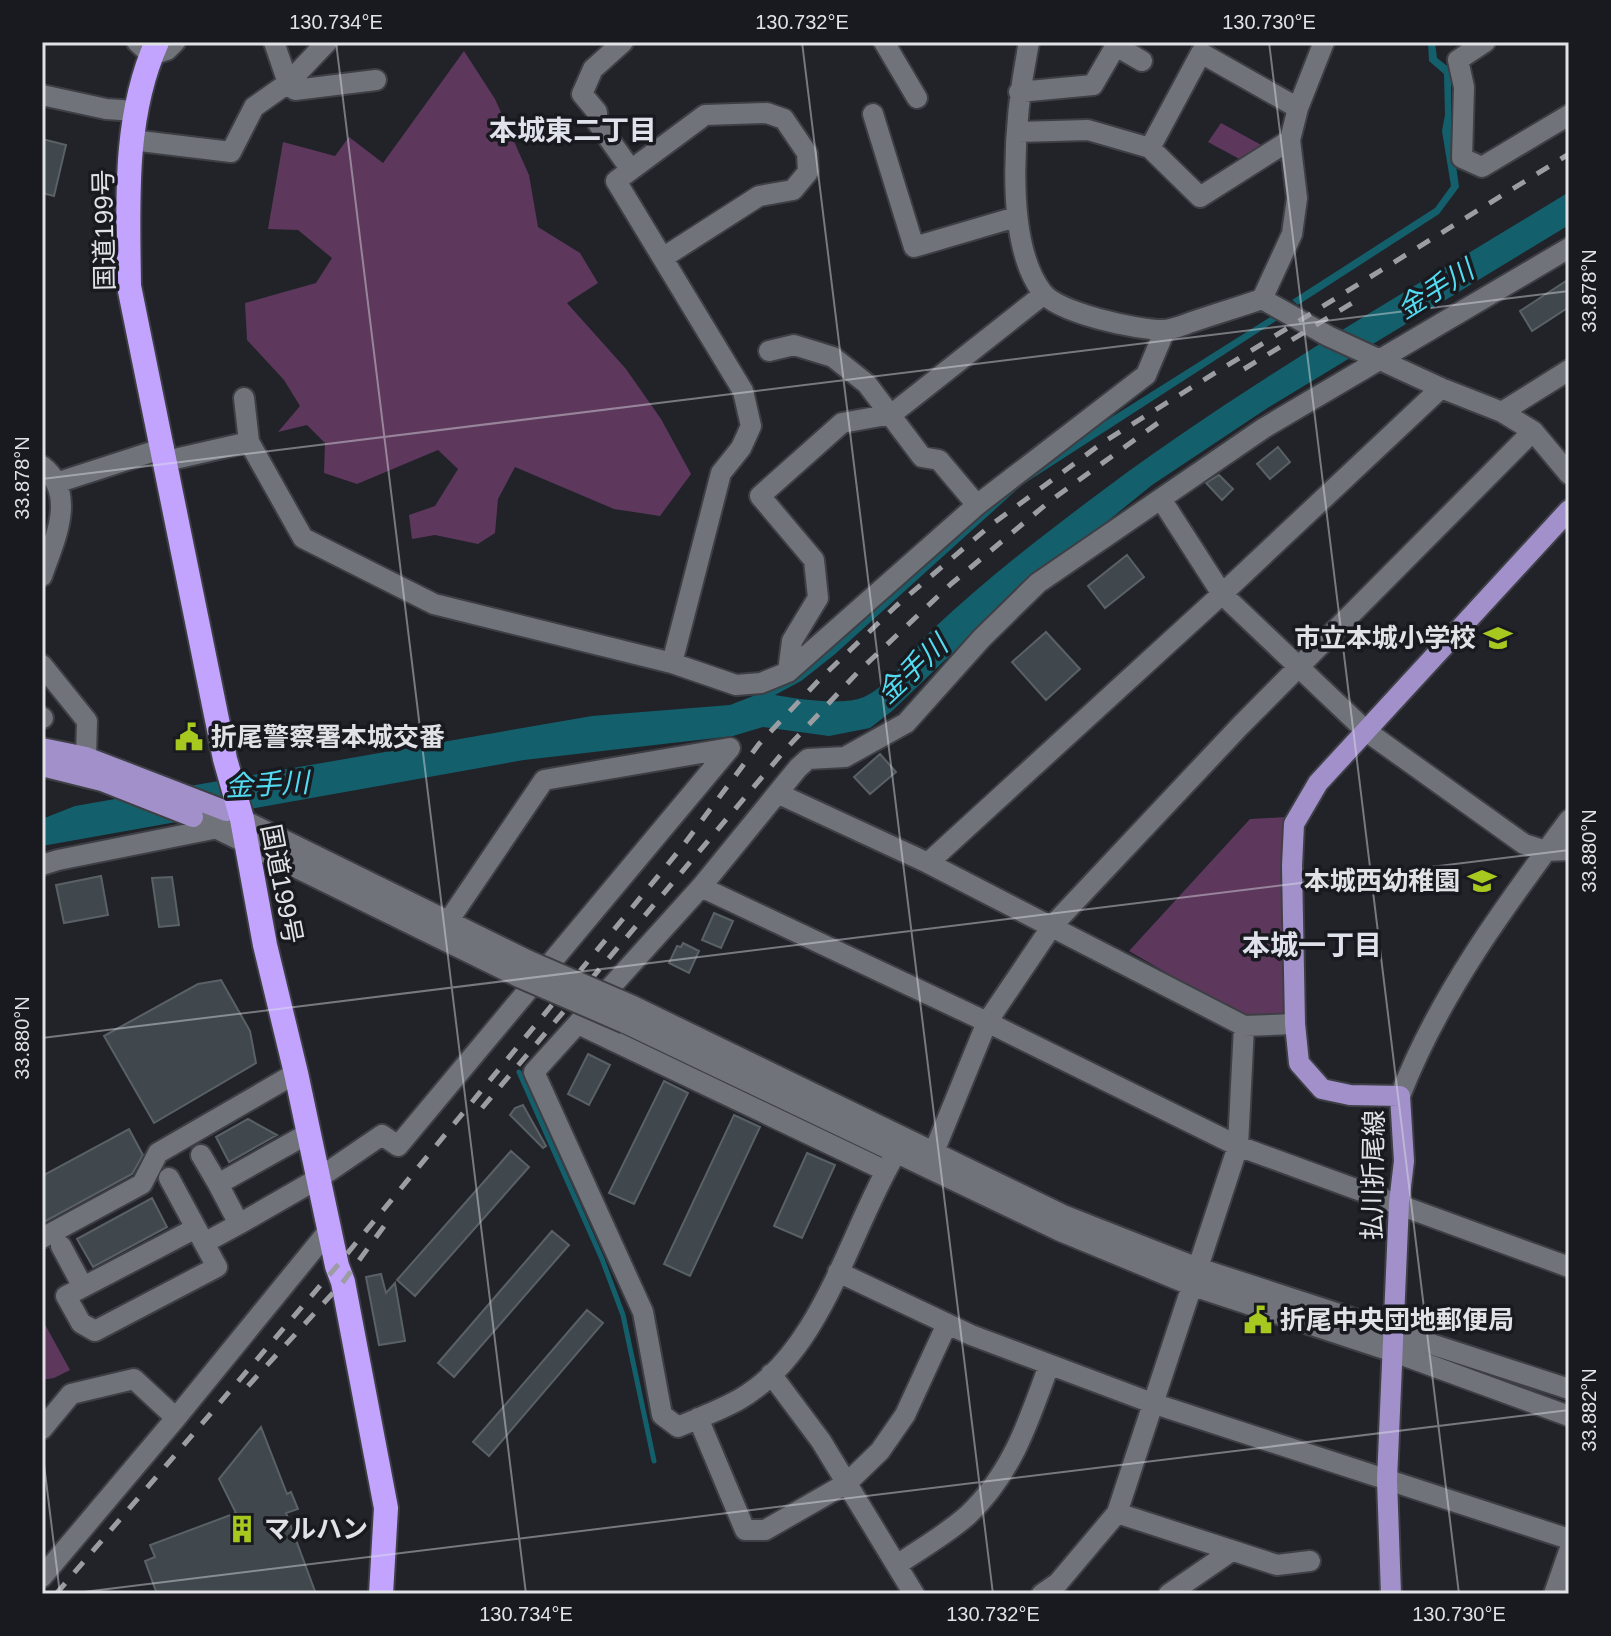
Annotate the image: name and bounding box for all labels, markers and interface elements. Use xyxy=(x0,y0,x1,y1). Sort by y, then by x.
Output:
text: 130.734°E xyxy=(289,11,383,33)
text: 130.732°E xyxy=(755,11,849,33)
text: 130.730°E xyxy=(1222,11,1316,33)
district label: 本城東二丁目 xyxy=(489,115,657,146)
street label: 国道199号 xyxy=(88,169,120,291)
text: 33.878°N xyxy=(1578,249,1600,333)
water label: 金手川 xyxy=(1391,252,1482,325)
text: 33.878°N xyxy=(11,436,33,520)
place label: 市立本城小学校 xyxy=(1294,623,1476,653)
school or university icon: 市立本城小学校 xyxy=(1483,623,1513,653)
water label: 金手川 xyxy=(871,627,956,709)
public building icon: 折尾警察署本城交番 xyxy=(174,722,204,752)
place label: 折尾警察署本城交番 xyxy=(211,722,445,752)
water label: 金手川 xyxy=(224,767,313,802)
text: 33.880°N xyxy=(1578,809,1600,893)
street label: 国道199号 xyxy=(256,822,308,946)
place label: 本城西幼稚園 xyxy=(1304,866,1460,896)
school or university icon: 本城西幼稚園 xyxy=(1467,866,1497,896)
district label: 本城一丁目 xyxy=(1242,930,1382,961)
text: 33.880°N xyxy=(11,996,33,1080)
street label: 払川折尾線 xyxy=(1357,1110,1389,1240)
public building icon: 折尾中央団地郵便局 xyxy=(1243,1305,1273,1335)
place label: 折尾中央団地郵便局 xyxy=(1280,1305,1514,1335)
text: 33.882°N xyxy=(1578,1368,1600,1452)
building icon: マルハン xyxy=(227,1514,257,1544)
place label: マルハン xyxy=(264,1514,368,1544)
text: 130.734°E xyxy=(479,1603,573,1625)
text: 130.732°E xyxy=(946,1603,1040,1625)
text: 130.730°E xyxy=(1412,1603,1506,1625)

